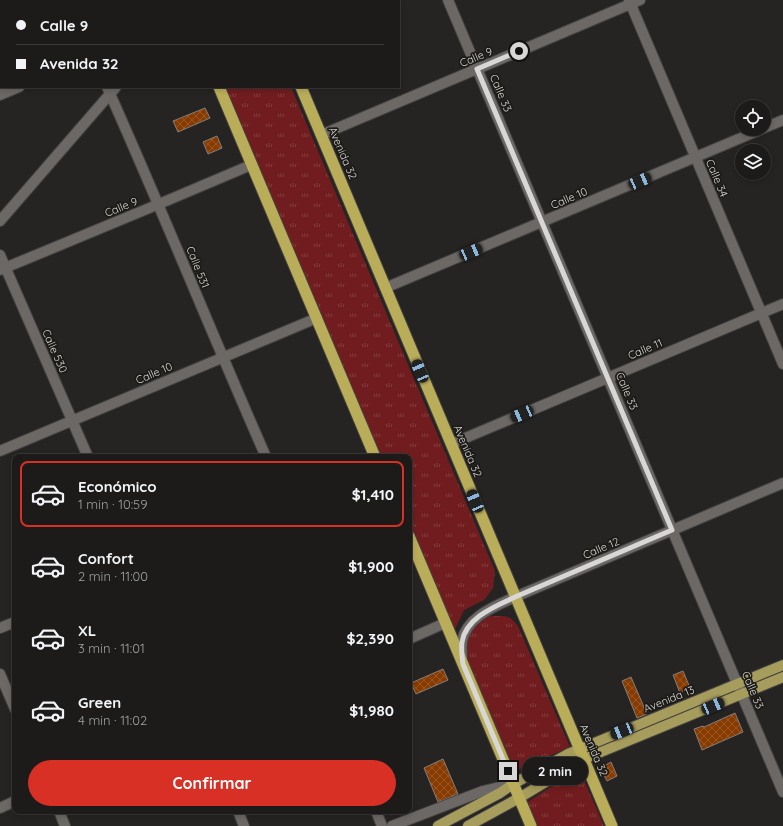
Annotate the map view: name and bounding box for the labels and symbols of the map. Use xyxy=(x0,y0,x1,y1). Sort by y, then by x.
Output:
route start xyxy=(510,42,528,60)
street label: Calle 9 xyxy=(458,44,494,70)
street label: Calle 33 xyxy=(487,72,515,114)
street label: Avenida 32 xyxy=(326,125,360,181)
street label: Calle 34 xyxy=(703,157,731,199)
car xyxy=(627,171,653,191)
street label: Calle 10 xyxy=(548,184,590,212)
street label: Calle 9 xyxy=(103,194,139,220)
car xyxy=(458,242,484,262)
street label: Calle 531 xyxy=(183,244,213,290)
street label: Calle 530 xyxy=(39,327,71,375)
street label: Calle 11 xyxy=(626,335,664,363)
car xyxy=(410,358,430,384)
street label: Calle 10 xyxy=(133,359,175,387)
street label: Calle 33 xyxy=(613,370,641,412)
car xyxy=(509,404,535,424)
street label: Avenida 32 xyxy=(451,423,485,479)
car xyxy=(465,488,485,514)
street label: Calle 12 xyxy=(581,534,621,562)
street label: Calle 33 xyxy=(739,669,767,711)
street label: Avenida 13 xyxy=(641,682,697,716)
car xyxy=(700,696,726,716)
car xyxy=(609,721,635,741)
street label: Avenida 32 xyxy=(577,722,611,778)
callout: 2 min xyxy=(522,757,588,785)
route end xyxy=(499,762,517,780)

